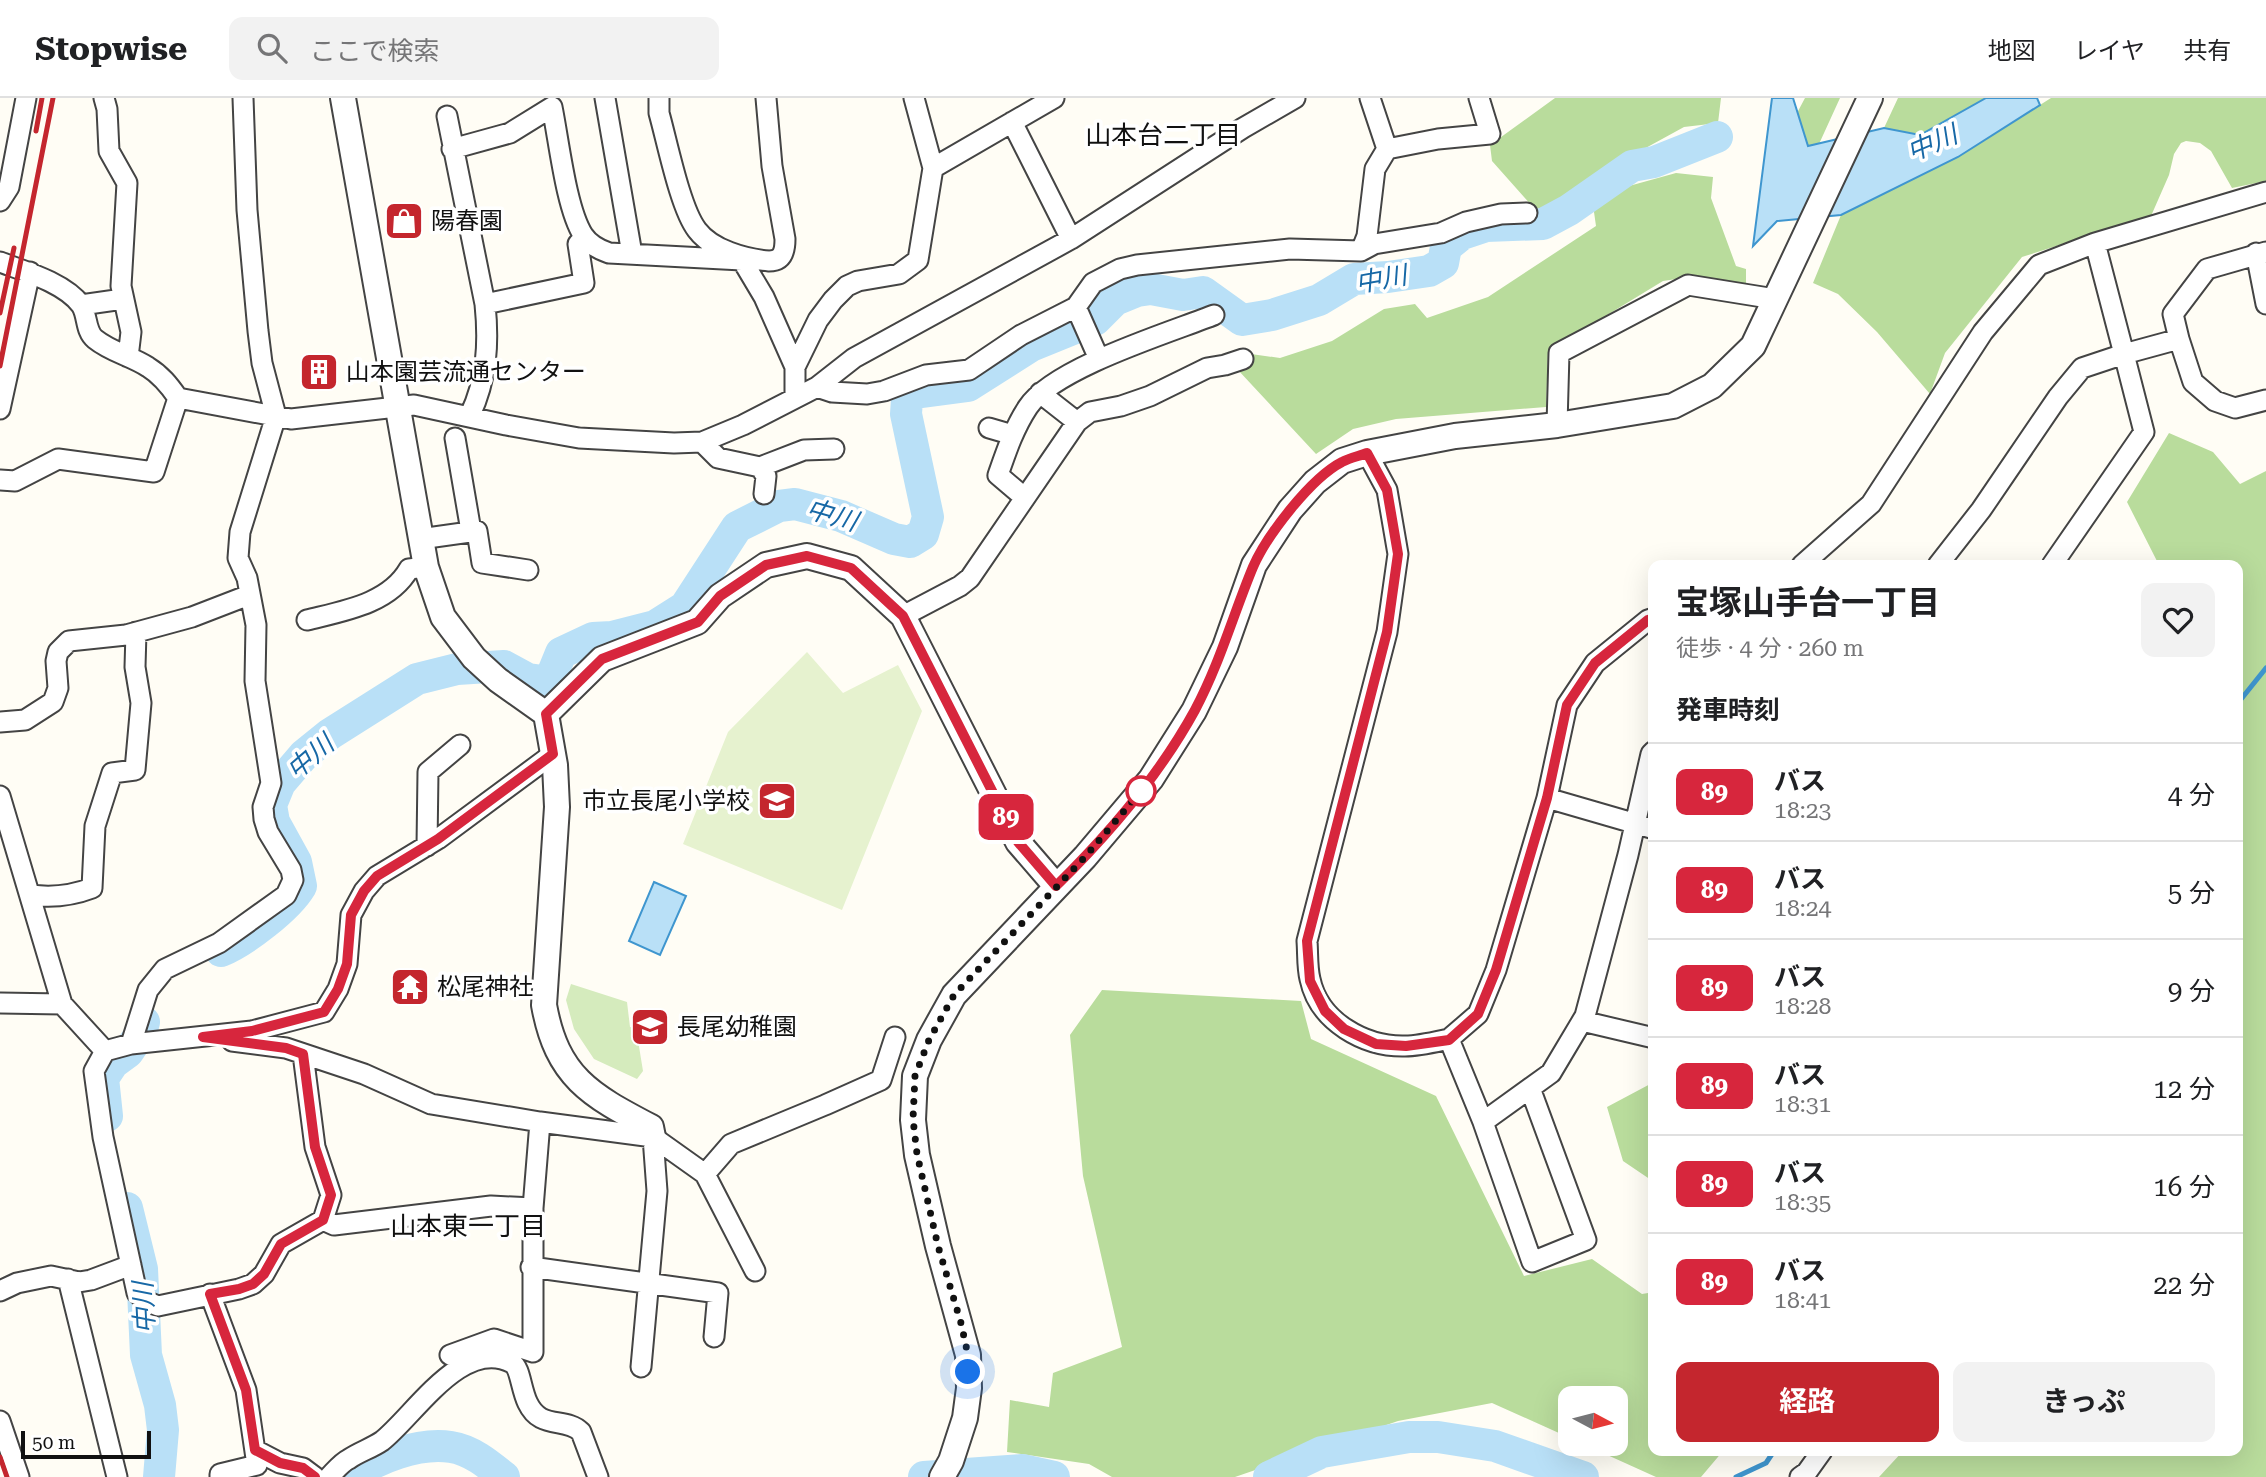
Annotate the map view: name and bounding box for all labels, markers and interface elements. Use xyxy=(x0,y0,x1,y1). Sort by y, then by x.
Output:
search box xyxy=(229,17,719,80)
text: Stopwise xyxy=(35,29,187,68)
icon: search xyxy=(253,29,291,67)
text: ここで検索 xyxy=(309,36,439,66)
text: 地図 xyxy=(1988,37,2036,65)
text: レイヤ xyxy=(2074,37,2145,65)
text: 共有 xyxy=(2183,37,2231,65)
water label: 中川 xyxy=(1902,118,1965,167)
district label: 山本台二丁目 xyxy=(1085,120,1241,150)
shop icon: 陽春園 xyxy=(383,200,425,242)
place label: 陽春園 xyxy=(431,207,503,235)
water label: 中川 xyxy=(1353,259,1412,298)
building icon: 山本園芸流通センター xyxy=(298,351,340,393)
place label: 山本園芸流通センター xyxy=(346,358,586,386)
water label: 中川 xyxy=(803,493,864,537)
text: 宝塚山手台一丁目 xyxy=(1676,583,1940,622)
button: heart xyxy=(2141,583,2215,657)
text: 徒歩 · 4 分 · 260 m xyxy=(1676,635,1864,662)
text: 発車時刻 xyxy=(1676,695,1780,725)
water label: 中川 xyxy=(281,727,342,785)
text: バス xyxy=(1774,766,1826,796)
unlabelled marker xyxy=(1126,776,1156,806)
text: 89 xyxy=(1701,778,1728,806)
school or university icon: 市立長尾小学校 xyxy=(756,780,798,822)
text: 4 分 xyxy=(2168,780,2215,810)
place label: 市立長尾小学校 xyxy=(582,787,750,815)
line badge: 89 xyxy=(974,794,1038,840)
text: 18:23 xyxy=(1774,797,1831,824)
text: 89 xyxy=(993,803,1019,831)
text: バス xyxy=(1774,864,1826,894)
text: 89 xyxy=(1701,876,1728,904)
text: 5 分 xyxy=(2168,878,2215,908)
text: 18:24 xyxy=(1774,895,1831,922)
text: バス xyxy=(1774,962,1826,992)
temple icon: 松尾神社 xyxy=(389,966,431,1008)
place label: 松尾神社 xyxy=(437,973,533,1001)
text: 89 xyxy=(1701,974,1728,1002)
text: 9 分 xyxy=(2168,976,2215,1006)
text: 18:28 xyxy=(1774,993,1831,1020)
school or university icon: 長尾幼稚園 xyxy=(629,1006,671,1048)
place label: 長尾幼稚園 xyxy=(677,1013,797,1041)
text: バス xyxy=(1774,1060,1826,1090)
text: 89 xyxy=(1701,1072,1728,1100)
text: 12 分 xyxy=(2153,1074,2215,1104)
text: 18:31 xyxy=(1774,1091,1831,1118)
text: バス xyxy=(1774,1158,1826,1188)
text: 89 xyxy=(1701,1170,1728,1198)
text: 16 分 xyxy=(2153,1172,2215,1202)
text: 18:35 xyxy=(1774,1189,1831,1216)
district label: 山本東一丁目 xyxy=(390,1211,546,1241)
text: バス xyxy=(1774,1256,1826,1286)
text: 89 xyxy=(1701,1268,1728,1296)
text: 22 分 xyxy=(2153,1270,2215,1300)
water label: 中川 xyxy=(128,1278,160,1335)
text: 18:41 xyxy=(1774,1287,1831,1314)
your location xyxy=(950,1354,985,1389)
button: 経路 xyxy=(1676,1362,1939,1442)
button: きっぷ xyxy=(1953,1362,2215,1442)
north arrow xyxy=(1558,1386,1628,1456)
map controls xyxy=(1558,1386,1628,1456)
scale bar xyxy=(21,1428,150,1460)
text: 50 m xyxy=(32,1431,75,1454)

